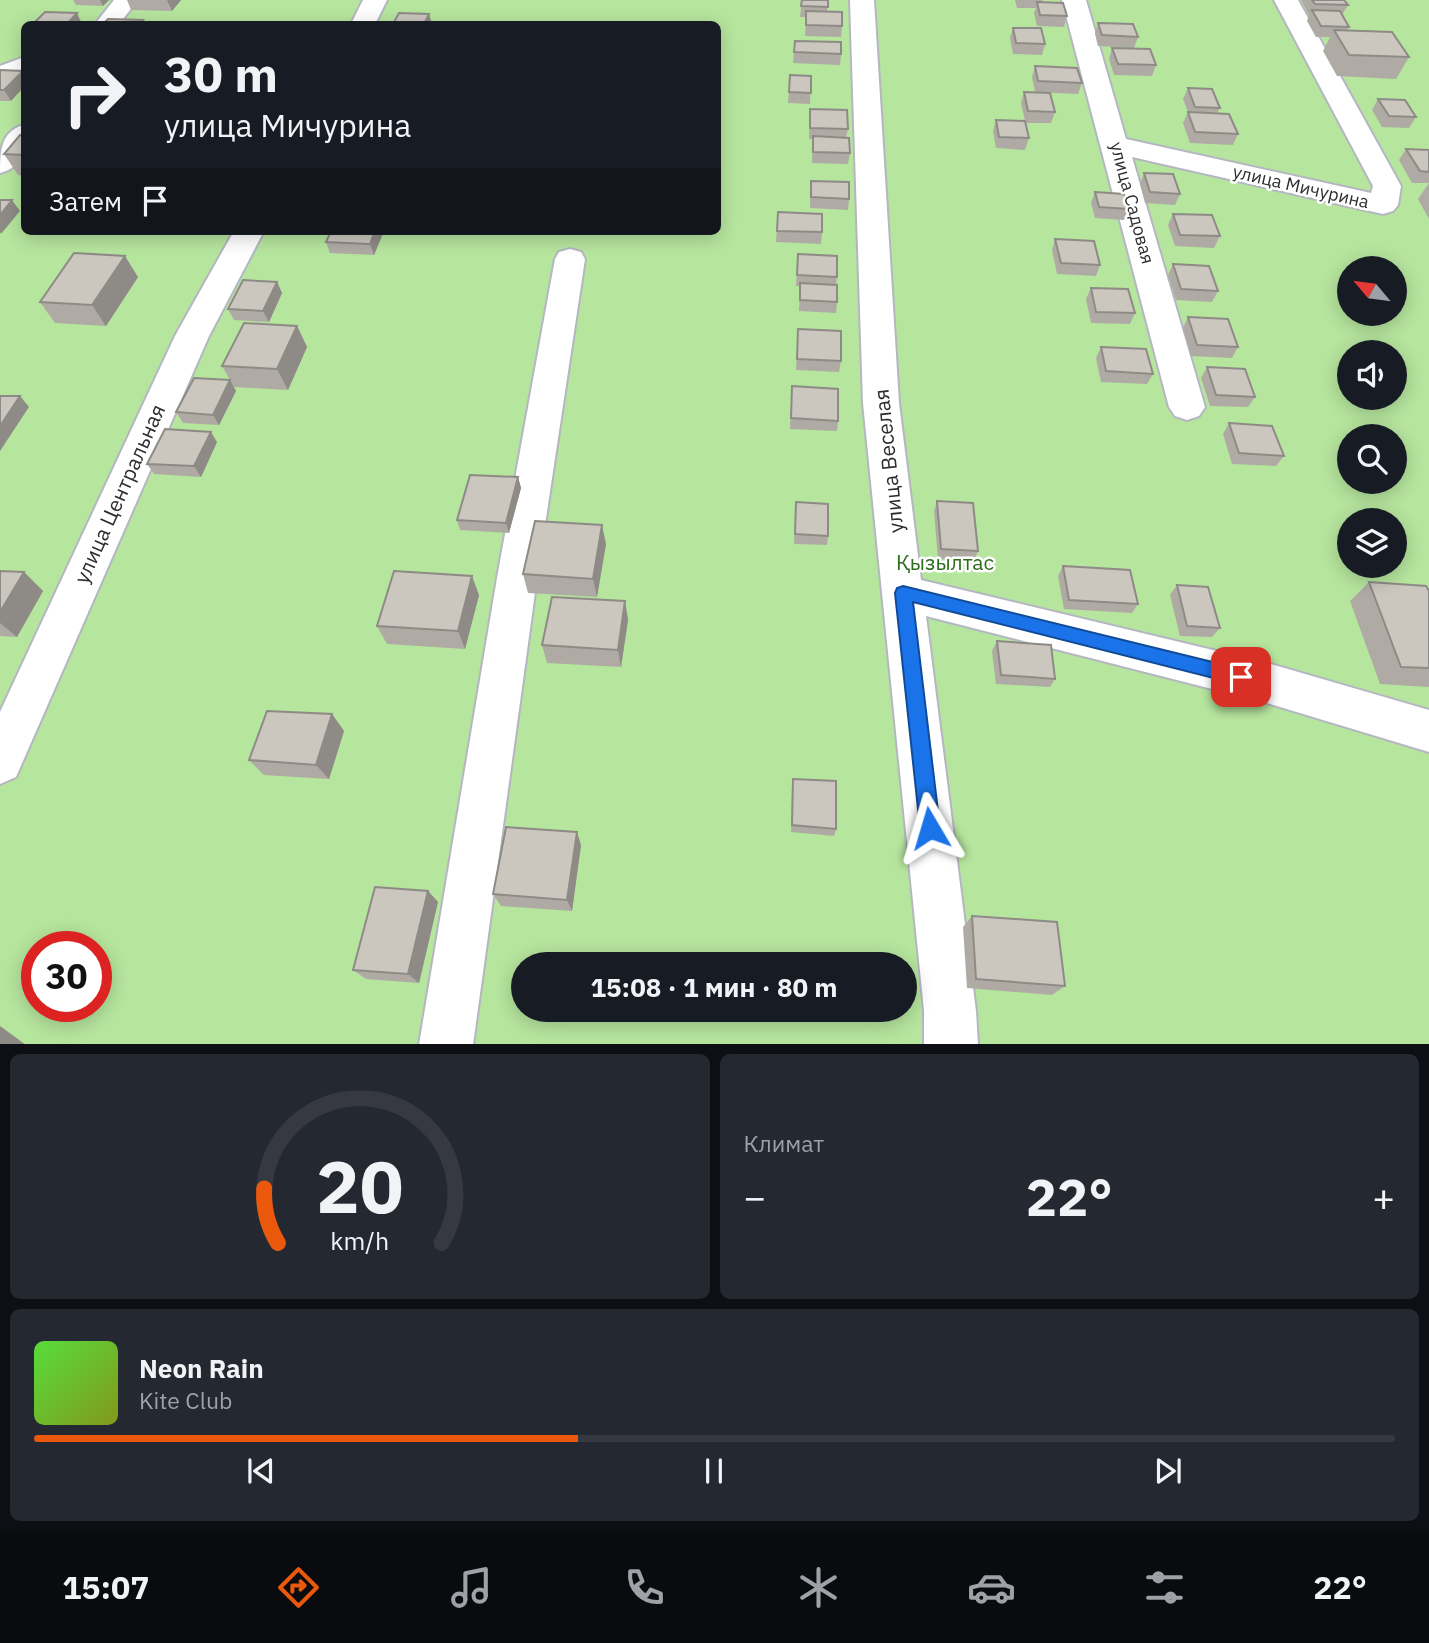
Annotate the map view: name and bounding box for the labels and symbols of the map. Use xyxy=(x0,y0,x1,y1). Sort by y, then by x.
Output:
street label: улица Садовая xyxy=(1105,139,1160,266)
street label: улица Мичурина xyxy=(1231,160,1372,213)
north arrow xyxy=(1337,256,1407,326)
street label: улица Веселая xyxy=(867,388,909,534)
street label: улица Центральная xyxy=(67,400,171,588)
park label: Қызылтас xyxy=(896,548,994,576)
pin xyxy=(1211,647,1271,707)
position arrow xyxy=(893,791,967,865)
speed limit sign: 30 xyxy=(21,931,112,1022)

